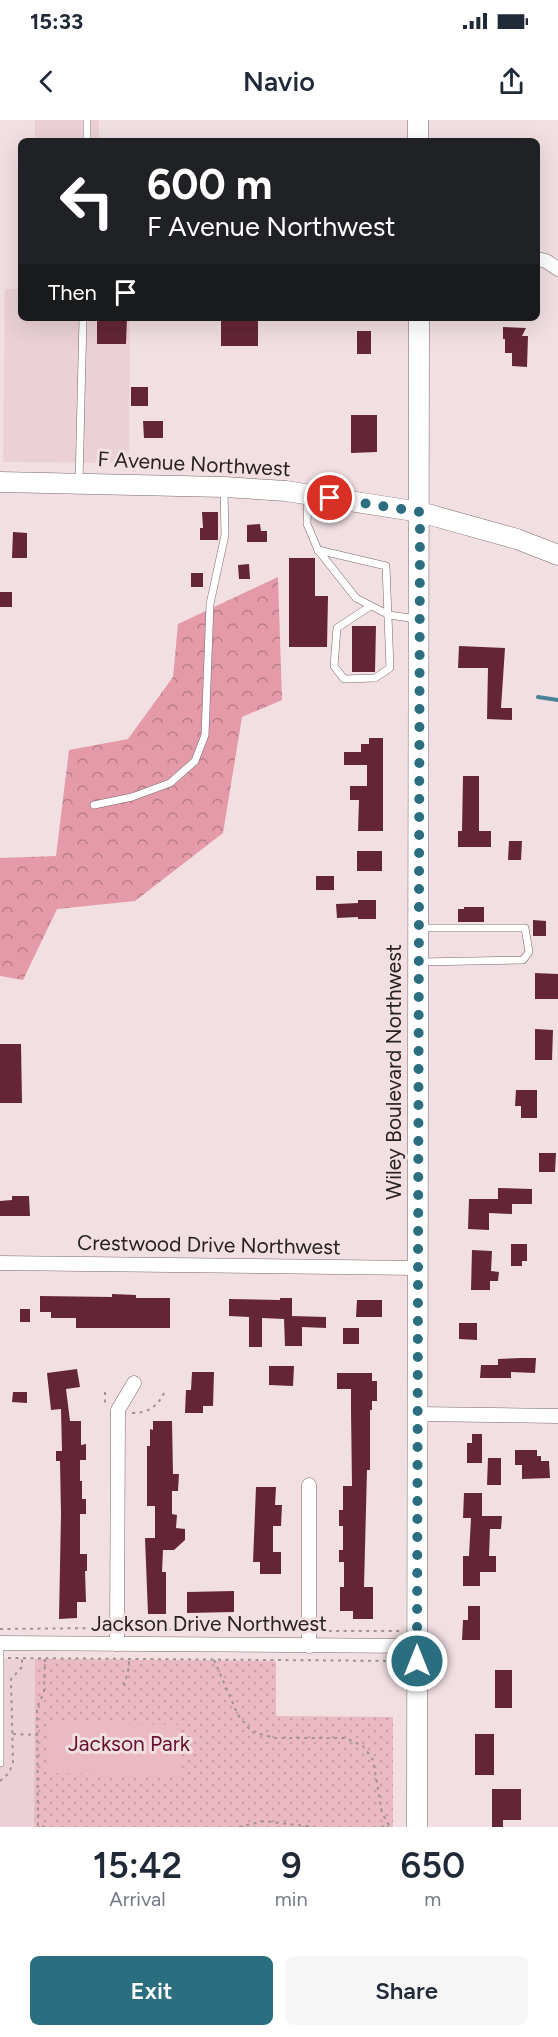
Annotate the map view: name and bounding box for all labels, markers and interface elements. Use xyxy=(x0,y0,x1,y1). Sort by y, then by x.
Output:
text: 15:33 xyxy=(30,8,83,35)
icon: back xyxy=(30,65,63,98)
text: Navio xyxy=(243,65,315,98)
icon: share xyxy=(495,65,528,98)
text: 600 m xyxy=(147,159,272,210)
icon: left xyxy=(48,162,126,240)
text: F Avenue Northwest xyxy=(147,210,395,243)
icon: arrive xyxy=(109,276,142,309)
text: Then xyxy=(48,279,97,306)
street label: F Avenue Northwest xyxy=(97,446,291,481)
pin xyxy=(304,472,355,523)
icon: arrive xyxy=(313,481,346,514)
street label: Wiley Boulevard Northwest xyxy=(381,944,406,1200)
street label: Crestwood Drive Northwest xyxy=(77,1230,341,1259)
street label: Jackson Drive Northwest xyxy=(91,1611,327,1636)
position arrow xyxy=(385,1629,449,1693)
park label: Jackson Park xyxy=(68,1731,191,1756)
text: 15:42 xyxy=(93,1844,182,1887)
text: 9 xyxy=(281,1844,302,1887)
text: 650 xyxy=(400,1844,465,1887)
text: Arrival xyxy=(109,1887,166,1911)
text: min xyxy=(275,1887,308,1911)
text: m xyxy=(424,1887,441,1911)
button: Exit xyxy=(30,1956,273,2025)
button: Share xyxy=(285,1956,528,2025)

